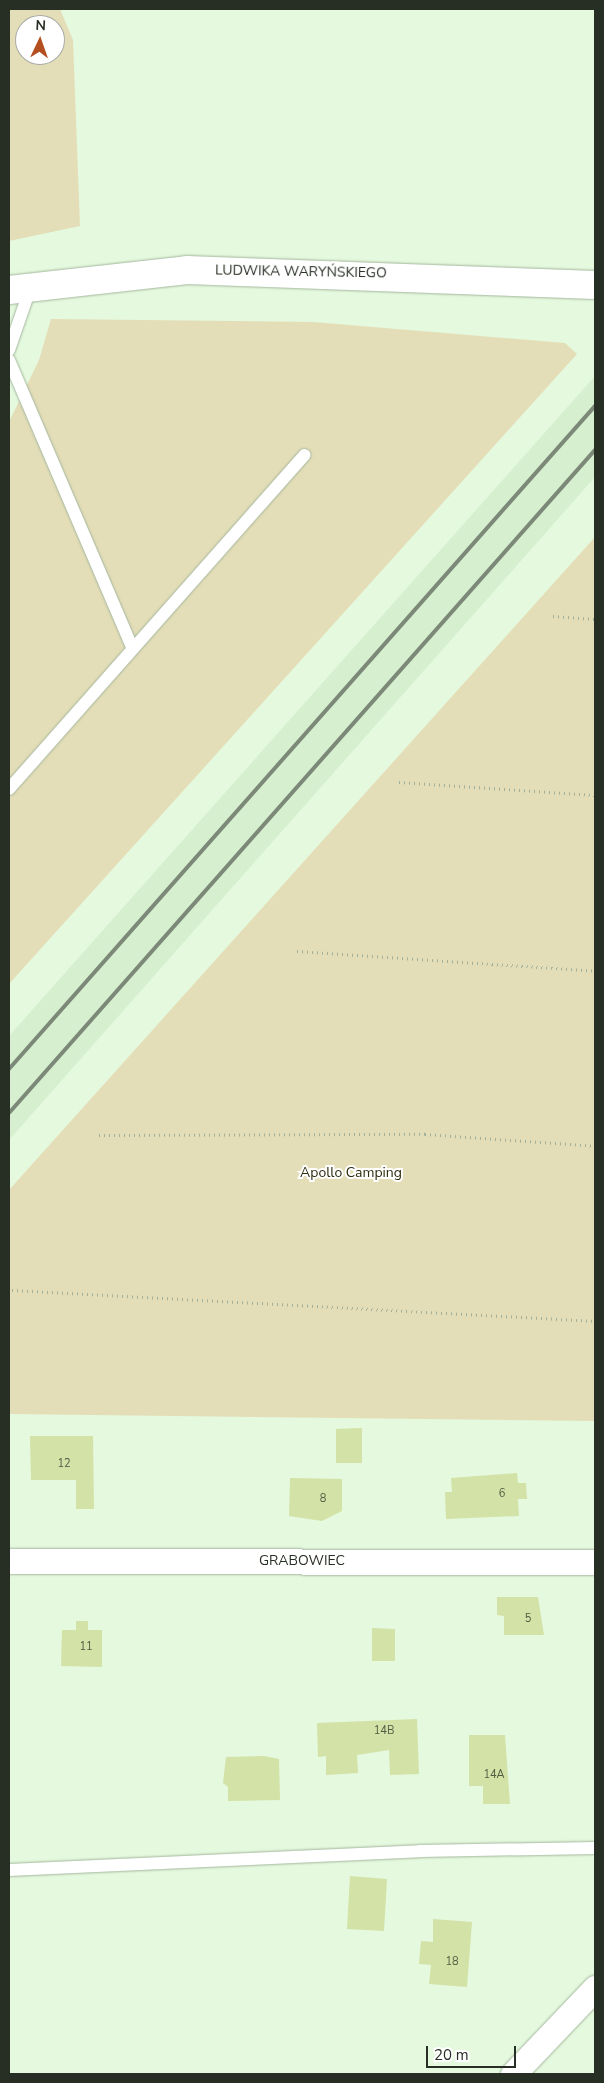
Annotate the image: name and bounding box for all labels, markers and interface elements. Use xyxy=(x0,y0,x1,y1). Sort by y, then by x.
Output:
north arrow xyxy=(15,15,65,65)
text: N xyxy=(35,16,46,35)
street label: LUDWIKA WARYŃSKIEGO xyxy=(215,262,387,282)
park label: Apollo Camping xyxy=(300,1165,402,1181)
house number: 12 xyxy=(57,1457,71,1471)
house number: 6 xyxy=(499,1487,505,1501)
house number: 8 xyxy=(320,1492,326,1506)
street label: GRABOWIEC xyxy=(259,1553,345,1569)
house number: 5 xyxy=(525,1612,531,1626)
house number: 11 xyxy=(79,1640,93,1654)
house number: 14B xyxy=(374,1724,394,1738)
house number: 14A xyxy=(483,1768,505,1782)
house number: 18 xyxy=(445,1955,459,1969)
scale bar xyxy=(429,2036,519,2068)
text: 20 m xyxy=(434,2045,469,2065)

